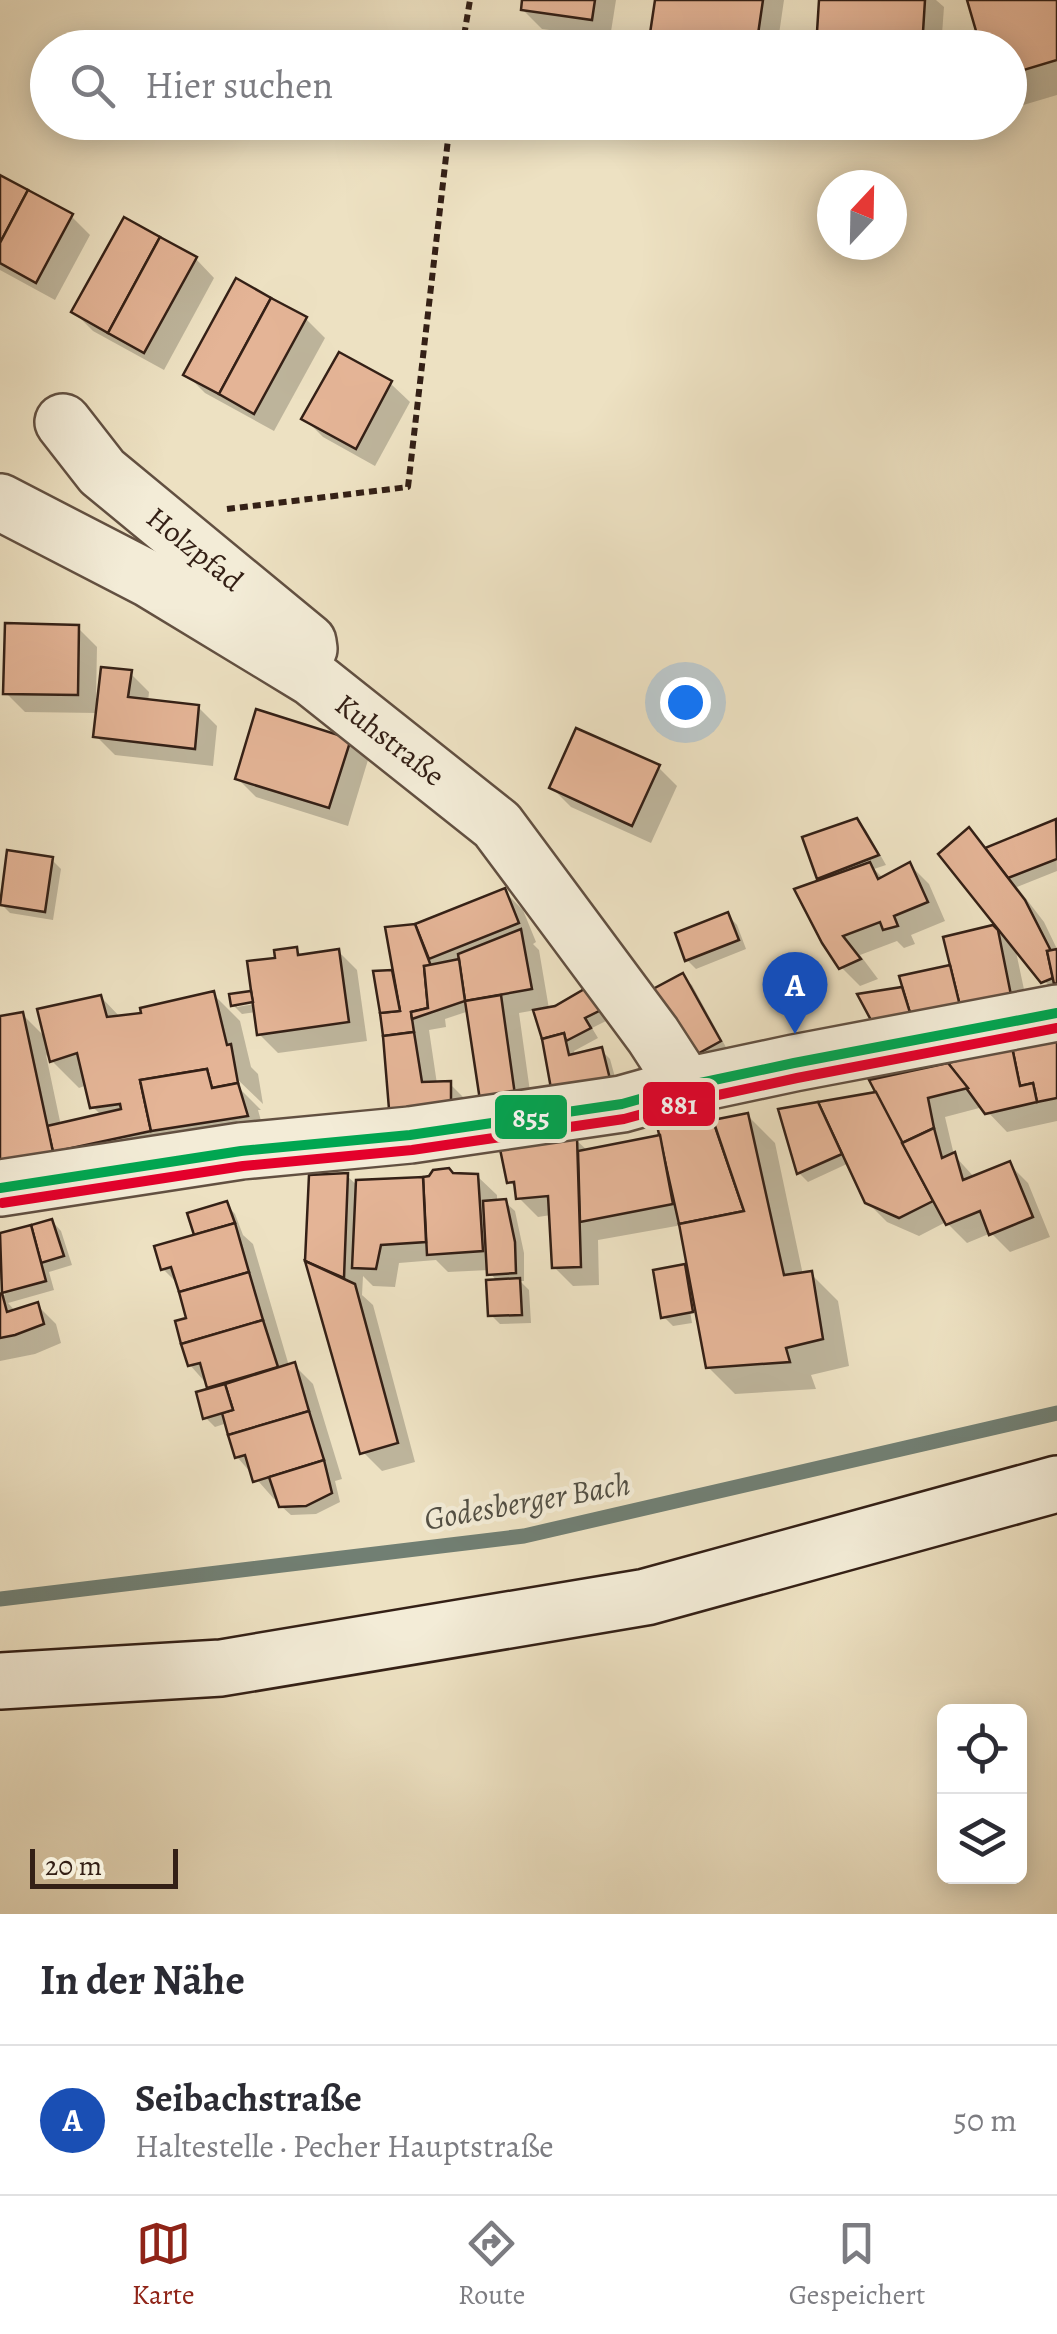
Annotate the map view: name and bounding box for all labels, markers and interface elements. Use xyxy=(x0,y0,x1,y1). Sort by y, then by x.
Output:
search box xyxy=(30,30,1027,140)
icon: search xyxy=(65,58,120,113)
text: Hier suchen xyxy=(145,59,333,111)
north arrow xyxy=(817,170,907,260)
street label: Holzpfad xyxy=(138,498,252,601)
your location xyxy=(660,677,711,728)
street label: Kuhstraße xyxy=(327,685,453,795)
pin: A xyxy=(762,952,828,1034)
line badge: 881 xyxy=(641,1080,717,1128)
text: 881 xyxy=(661,1086,697,1124)
line badge: 855 xyxy=(493,1093,569,1141)
text: 855 xyxy=(512,1099,550,1137)
water label: Godesberger Bach xyxy=(420,1461,634,1541)
map controls xyxy=(937,1704,1027,1884)
button: locate xyxy=(937,1704,1027,1794)
button: layers xyxy=(937,1794,1027,1884)
scale bar xyxy=(30,1844,178,1888)
text: 20 m xyxy=(45,1847,102,1885)
text: In der Nähe xyxy=(40,1951,245,2008)
text: Seibachstraße xyxy=(135,2072,362,2124)
text: A xyxy=(62,2098,83,2142)
text: 50 m xyxy=(953,2098,1017,2142)
text: Haltestelle · Pecher Hauptstraße xyxy=(135,2124,554,2168)
tab: Karte xyxy=(132,2216,195,2314)
tab: Route xyxy=(458,2216,525,2314)
tab: Gespeichert xyxy=(789,2216,925,2314)

